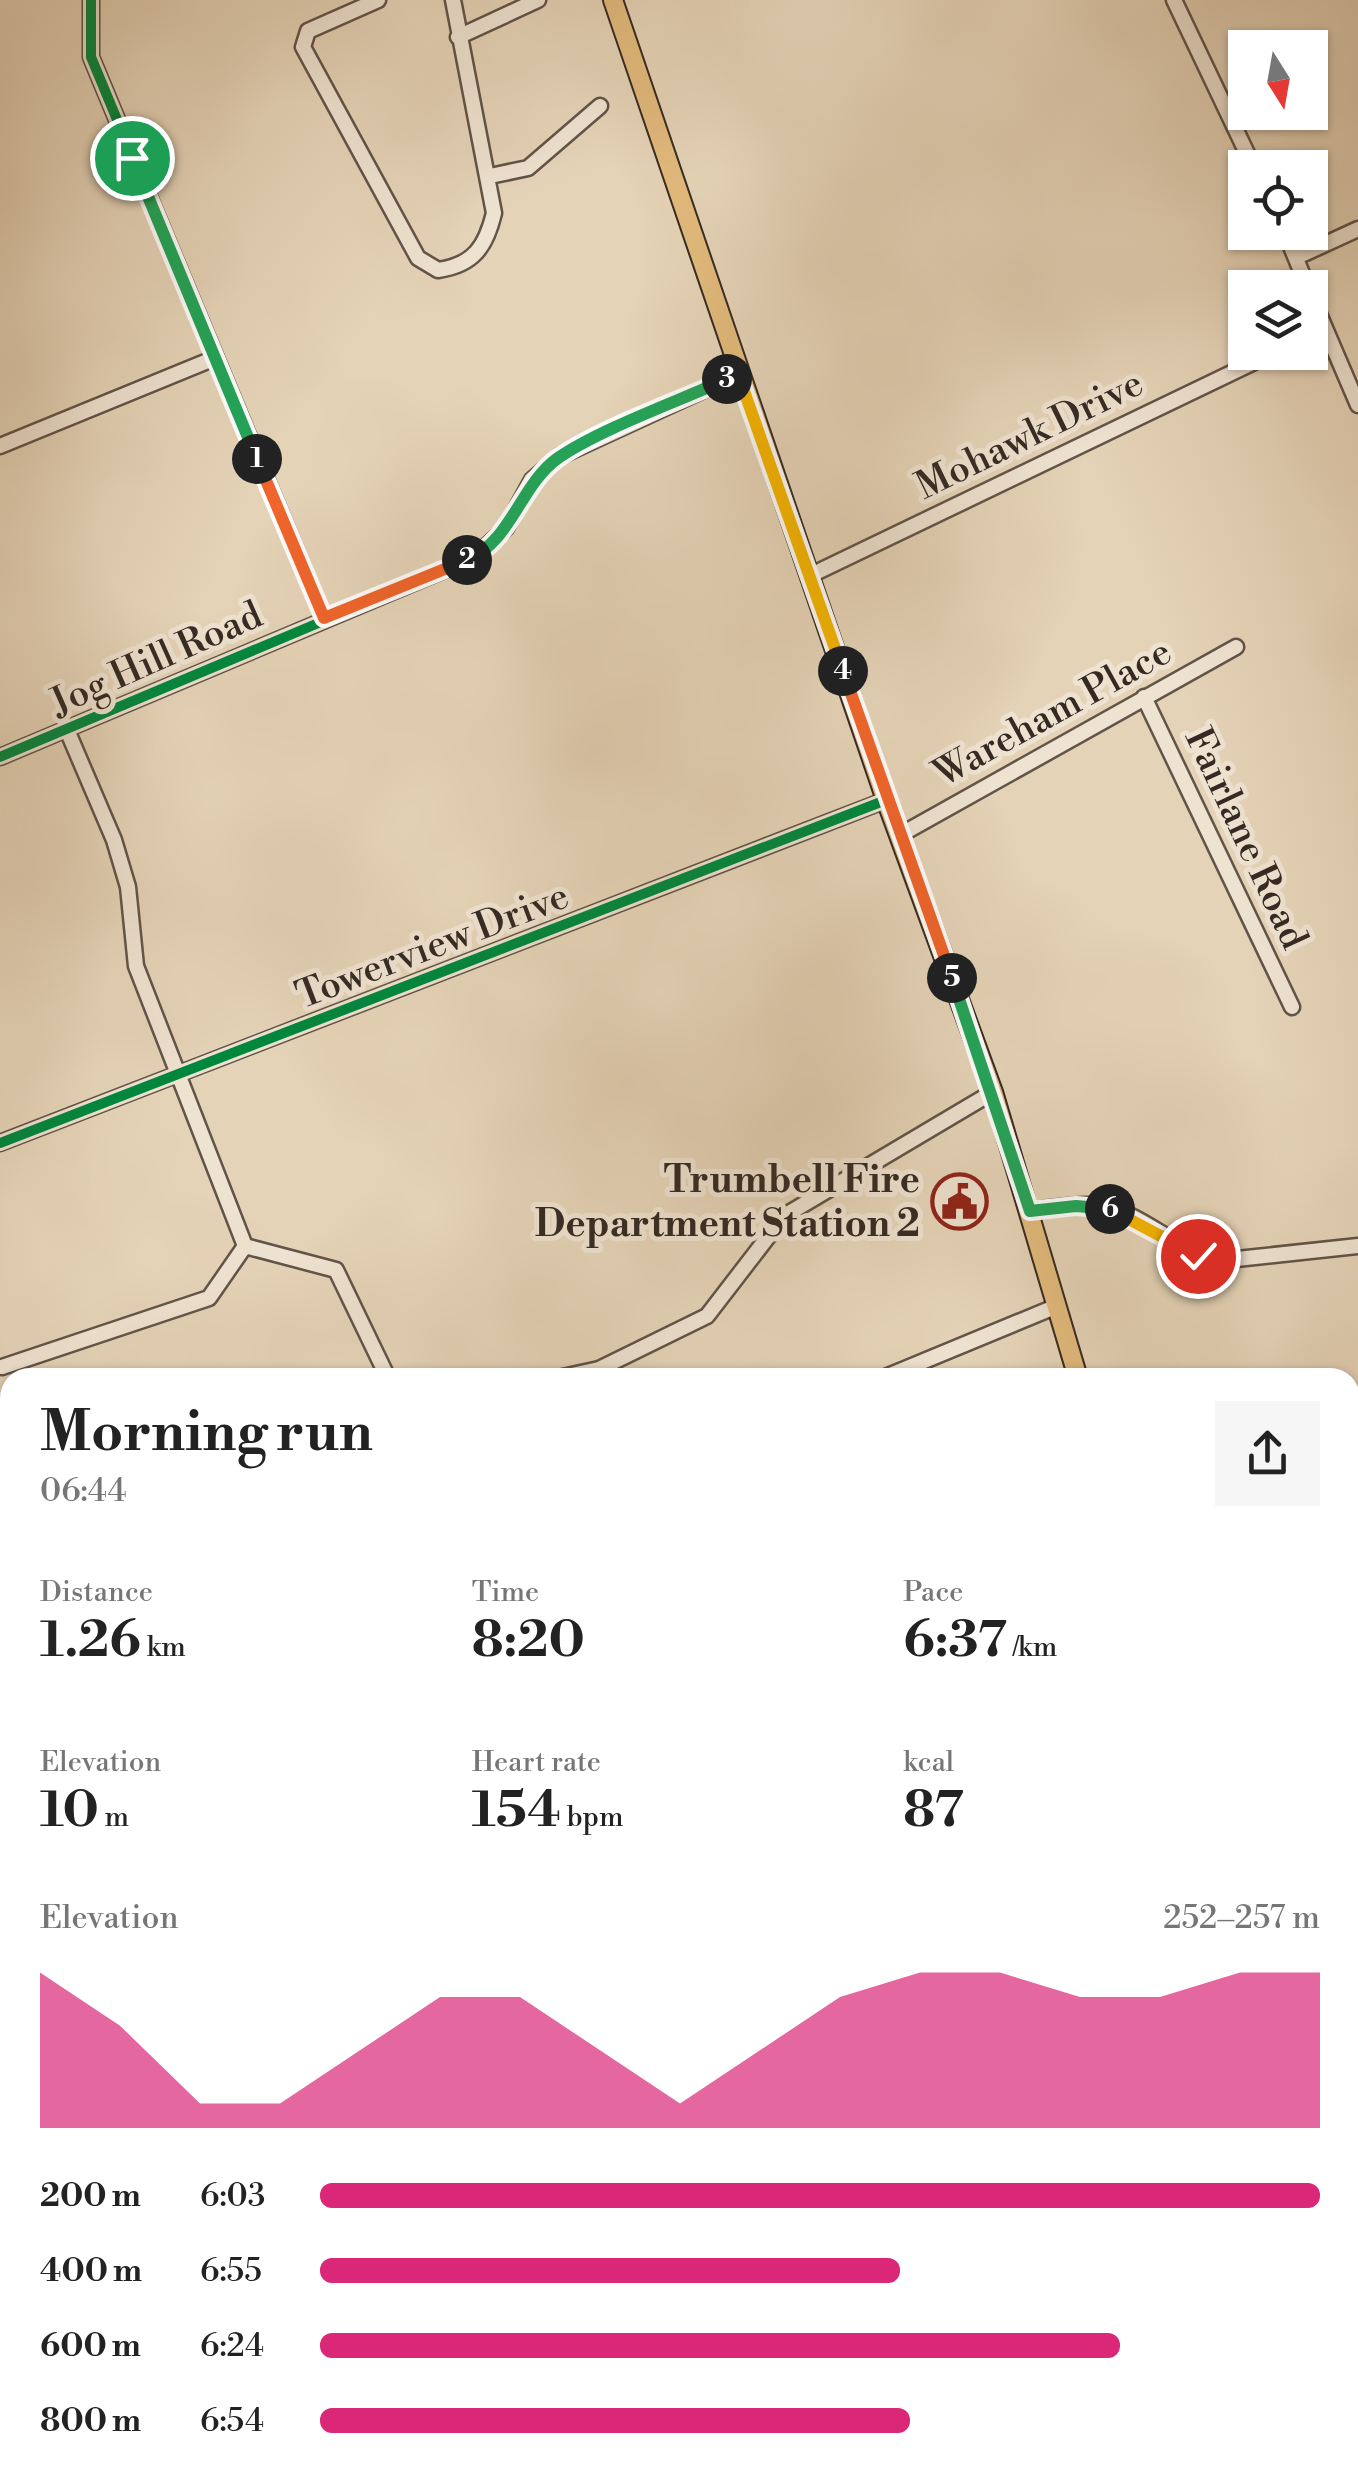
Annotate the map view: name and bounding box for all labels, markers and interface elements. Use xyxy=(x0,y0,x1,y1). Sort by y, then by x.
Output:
north arrow xyxy=(1228,30,1328,130)
map controls xyxy=(1228,30,1328,370)
pin xyxy=(90,116,175,201)
icon: arrive xyxy=(105,131,160,186)
button: locate xyxy=(1228,150,1328,250)
button: layers xyxy=(1228,270,1328,370)
pin: 3 xyxy=(702,354,752,404)
street label: Mohawk Drive xyxy=(908,360,1151,511)
text: 3 xyxy=(719,361,735,396)
pin: 1 xyxy=(232,434,282,484)
text: 1 xyxy=(250,441,264,476)
pin: 2 xyxy=(442,535,492,585)
text: 2 xyxy=(458,542,476,577)
street label: Jog Hill Road xyxy=(42,592,270,728)
street label: Wareham Place xyxy=(925,629,1180,798)
pin: 4 xyxy=(818,646,868,696)
text: 4 xyxy=(834,653,852,688)
street label: Fairlane Road xyxy=(1174,721,1317,957)
street label: Towerview Drive xyxy=(289,873,576,1020)
pin: 5 xyxy=(927,953,977,1003)
text: 5 xyxy=(943,960,961,995)
place label: Trumbell Fire Department Station 2 xyxy=(535,1157,920,1248)
public building icon: Trumbell Fire Department Station 2 xyxy=(929,1171,989,1231)
pin: 6 xyxy=(1085,1184,1135,1234)
text: 6 xyxy=(1101,1191,1119,1226)
pin xyxy=(1156,1214,1241,1299)
icon: check xyxy=(1171,1229,1226,1284)
text: Morning run xyxy=(40,1399,373,1468)
button: share xyxy=(1215,1401,1320,1506)
text: 06:44 xyxy=(40,1471,127,1511)
text: Distance xyxy=(40,1575,153,1610)
text: Time xyxy=(472,1575,539,1610)
text: Pace xyxy=(903,1575,963,1610)
text: 1.26 xyxy=(40,1610,141,1672)
text: 8:20 xyxy=(472,1610,585,1672)
text: 6:37 xyxy=(903,1610,1007,1672)
text: km xyxy=(141,1630,186,1665)
text: /km xyxy=(1007,1630,1057,1665)
text: Elevation xyxy=(40,1745,161,1780)
text: Heart rate xyxy=(472,1745,601,1780)
text: kcal xyxy=(903,1745,954,1780)
text: 10 xyxy=(40,1780,99,1842)
text: 154 xyxy=(472,1780,561,1842)
text: 87 xyxy=(903,1780,964,1842)
text: m xyxy=(99,1800,129,1835)
text: bpm xyxy=(561,1800,623,1835)
text: Elevation xyxy=(40,1898,179,1938)
text: 252–257 m xyxy=(1163,1898,1320,1938)
text: 200 m xyxy=(40,2176,141,2216)
text: 6:03 xyxy=(200,2176,266,2216)
text: 400 m xyxy=(40,2251,142,2291)
text: 6:55 xyxy=(200,2251,262,2291)
text: 600 m xyxy=(40,2326,141,2366)
text: 6:24 xyxy=(200,2326,264,2366)
text: 800 m xyxy=(40,2401,141,2441)
text: 6:54 xyxy=(200,2401,264,2441)

